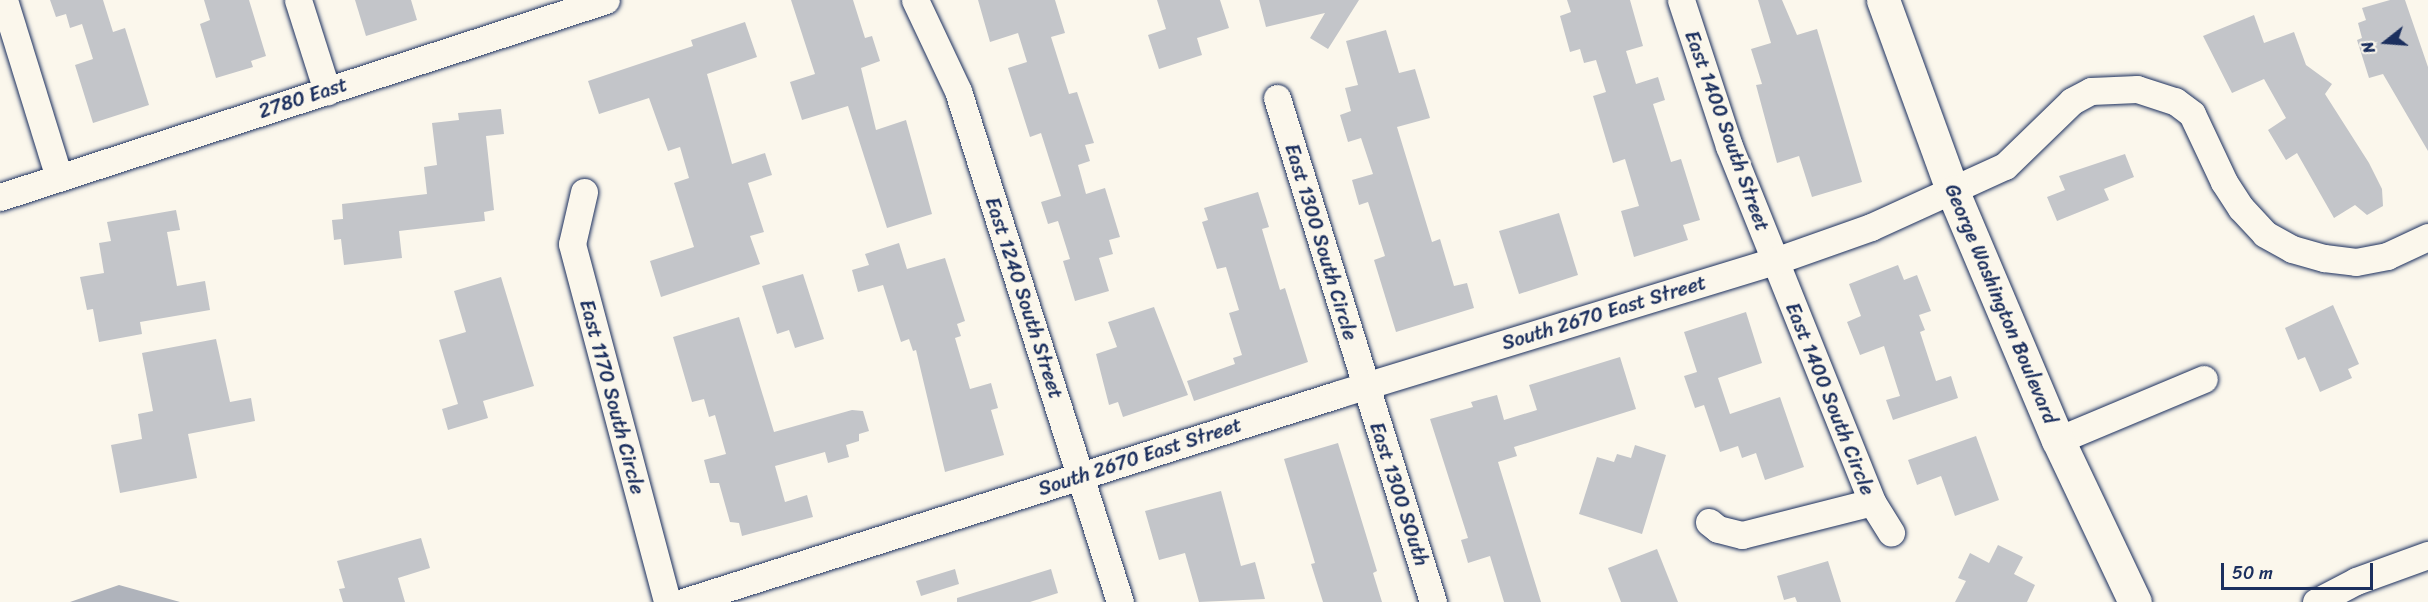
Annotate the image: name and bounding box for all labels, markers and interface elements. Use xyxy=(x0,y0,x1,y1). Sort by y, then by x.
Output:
north arrow xyxy=(2356,12,2416,72)
street label: East 1400 South Street xyxy=(1680,27,1774,235)
text: N xyxy=(2353,38,2384,57)
street label: 2780 East xyxy=(256,72,350,124)
street label: East 1300 South Circle xyxy=(1280,141,1362,343)
street label: George Washington Boulevard xyxy=(1939,180,2063,428)
street label: East 1240 South Street xyxy=(980,194,1068,402)
street label: South 2670 East Street xyxy=(1499,270,1709,356)
street label: East 1170 South Circle xyxy=(574,297,650,497)
street label: East 1400 South Circle xyxy=(1780,299,1880,499)
street label: South 2670 East Street xyxy=(1035,413,1245,501)
street label: East 1300 SOuth xyxy=(1364,419,1434,569)
scale bar xyxy=(2224,551,2376,589)
text: 50 m xyxy=(2232,557,2273,589)

